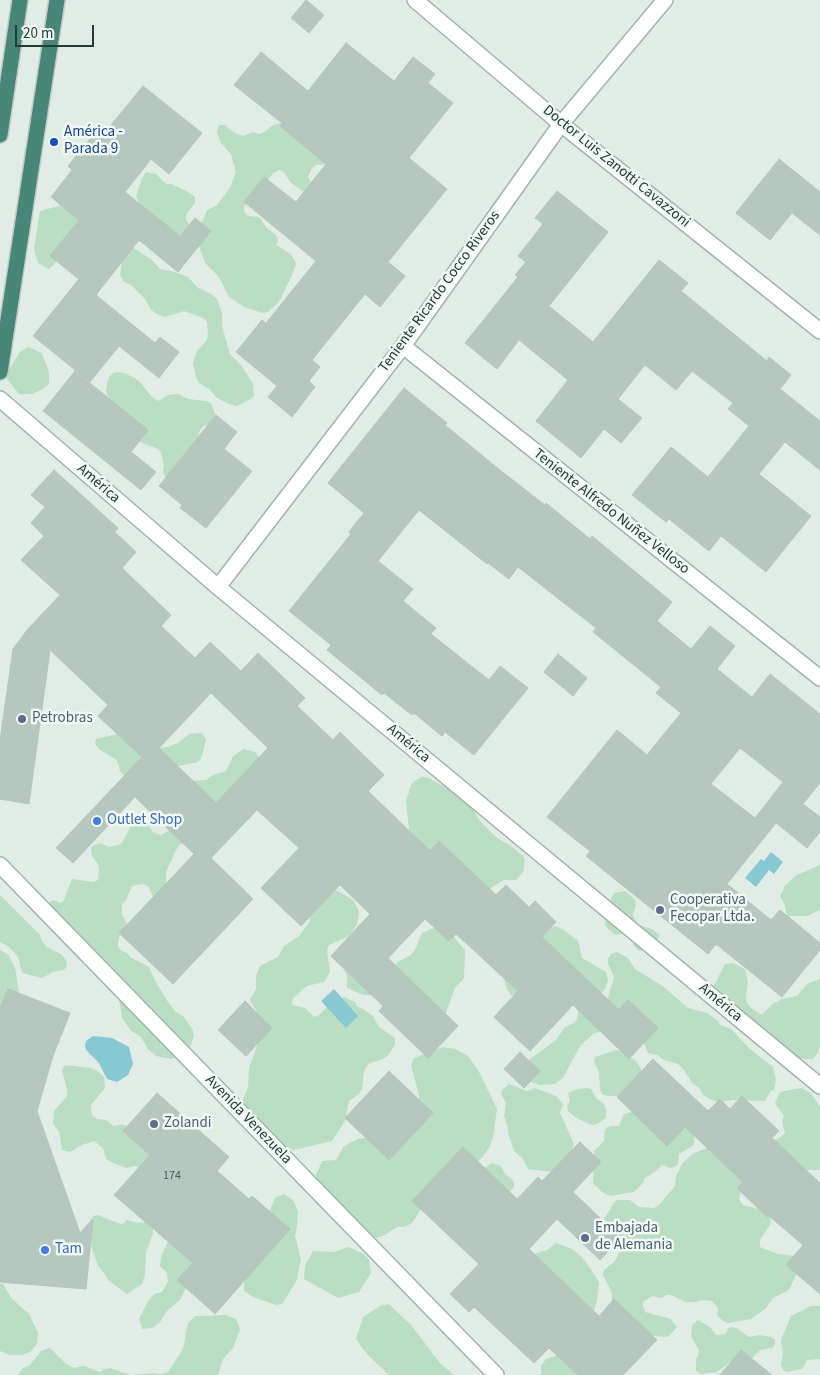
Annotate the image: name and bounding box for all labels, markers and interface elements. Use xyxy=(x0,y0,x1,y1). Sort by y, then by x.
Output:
scale bar xyxy=(18,15,96,47)
text: 20 m xyxy=(23,23,53,44)
street label: Doctor Luis Zanotti Cavazzoni xyxy=(539,102,693,232)
place label: América - Parada 9 xyxy=(64,124,123,159)
marker: América - Parada 9 xyxy=(48,136,60,148)
street label: Teniente Ricardo Cocco Riveros xyxy=(375,208,505,376)
street label: Teniente Alfredo Nuñez Velloso xyxy=(529,445,693,579)
street label: América xyxy=(73,460,123,508)
place label: Petrobras xyxy=(32,710,93,728)
marker: Petrobras xyxy=(16,713,28,725)
street label: América xyxy=(383,721,433,767)
place label: Outlet Shop xyxy=(107,812,182,830)
marker: Outlet Shop xyxy=(91,815,103,827)
place label: Cooperativa Fecopar Ltda. xyxy=(670,892,755,927)
marker: Cooperativa Fecopar Ltda. xyxy=(654,904,666,916)
street label: América xyxy=(695,980,745,1026)
street label: Avenida Venezuela xyxy=(201,1072,295,1168)
place label: Zolandi xyxy=(164,1115,211,1133)
marker: Zolandi xyxy=(148,1118,160,1130)
house number: 174 xyxy=(163,1169,181,1183)
place label: Embajada de Alemania xyxy=(595,1220,673,1255)
marker: Embajada de Alemania xyxy=(579,1232,591,1244)
place label: Tam xyxy=(55,1241,82,1259)
marker: Tam xyxy=(39,1244,51,1256)

